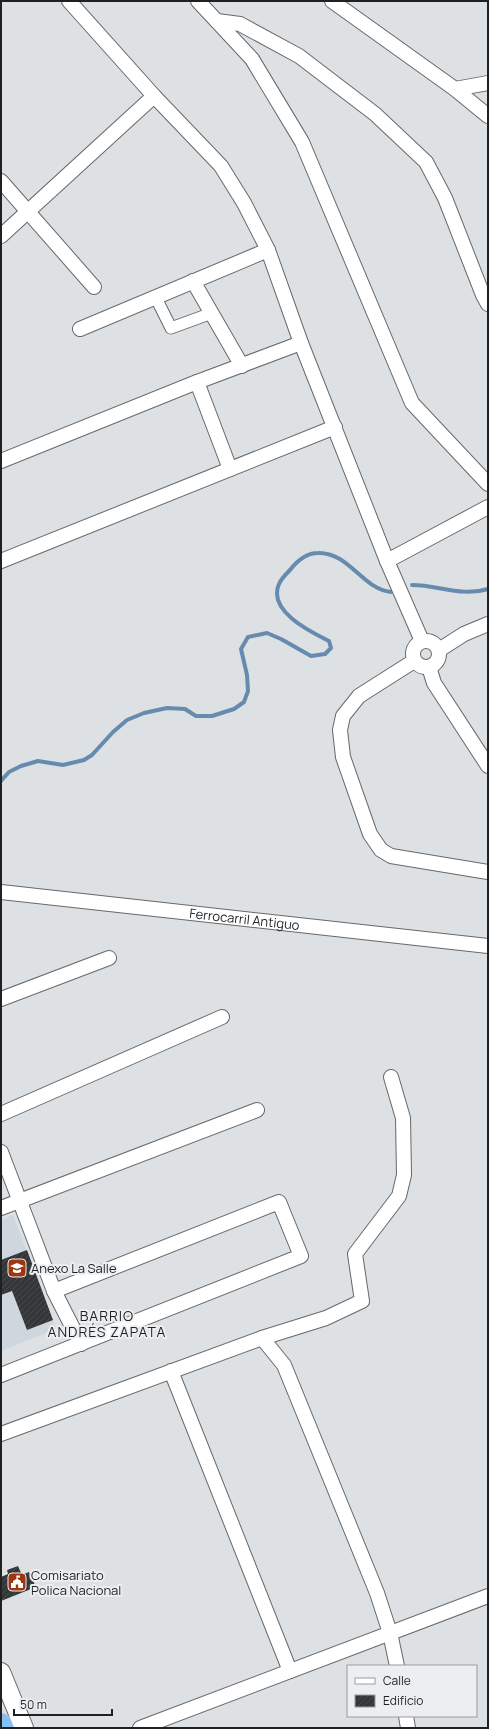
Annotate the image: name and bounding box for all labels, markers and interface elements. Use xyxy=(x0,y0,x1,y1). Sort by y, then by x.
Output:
street label: Ferrocarril Antiguo xyxy=(188,904,301,934)
school or university icon: Anexo La Salle xyxy=(6,1257,28,1279)
place label: Anexo La Salle xyxy=(31,1259,117,1277)
district label: BARRIO ANDRÉS ZAPATA xyxy=(48,1306,166,1341)
place label: Comisariato Polica Nacional xyxy=(31,1566,121,1599)
public building icon: Comisariato Polica Nacional xyxy=(6,1571,28,1593)
legend xyxy=(347,1665,477,1717)
text: Calle xyxy=(383,1672,411,1689)
scale bar xyxy=(14,1691,112,1717)
text: Edificio xyxy=(383,1692,423,1709)
text: 50 m xyxy=(20,1696,47,1713)

